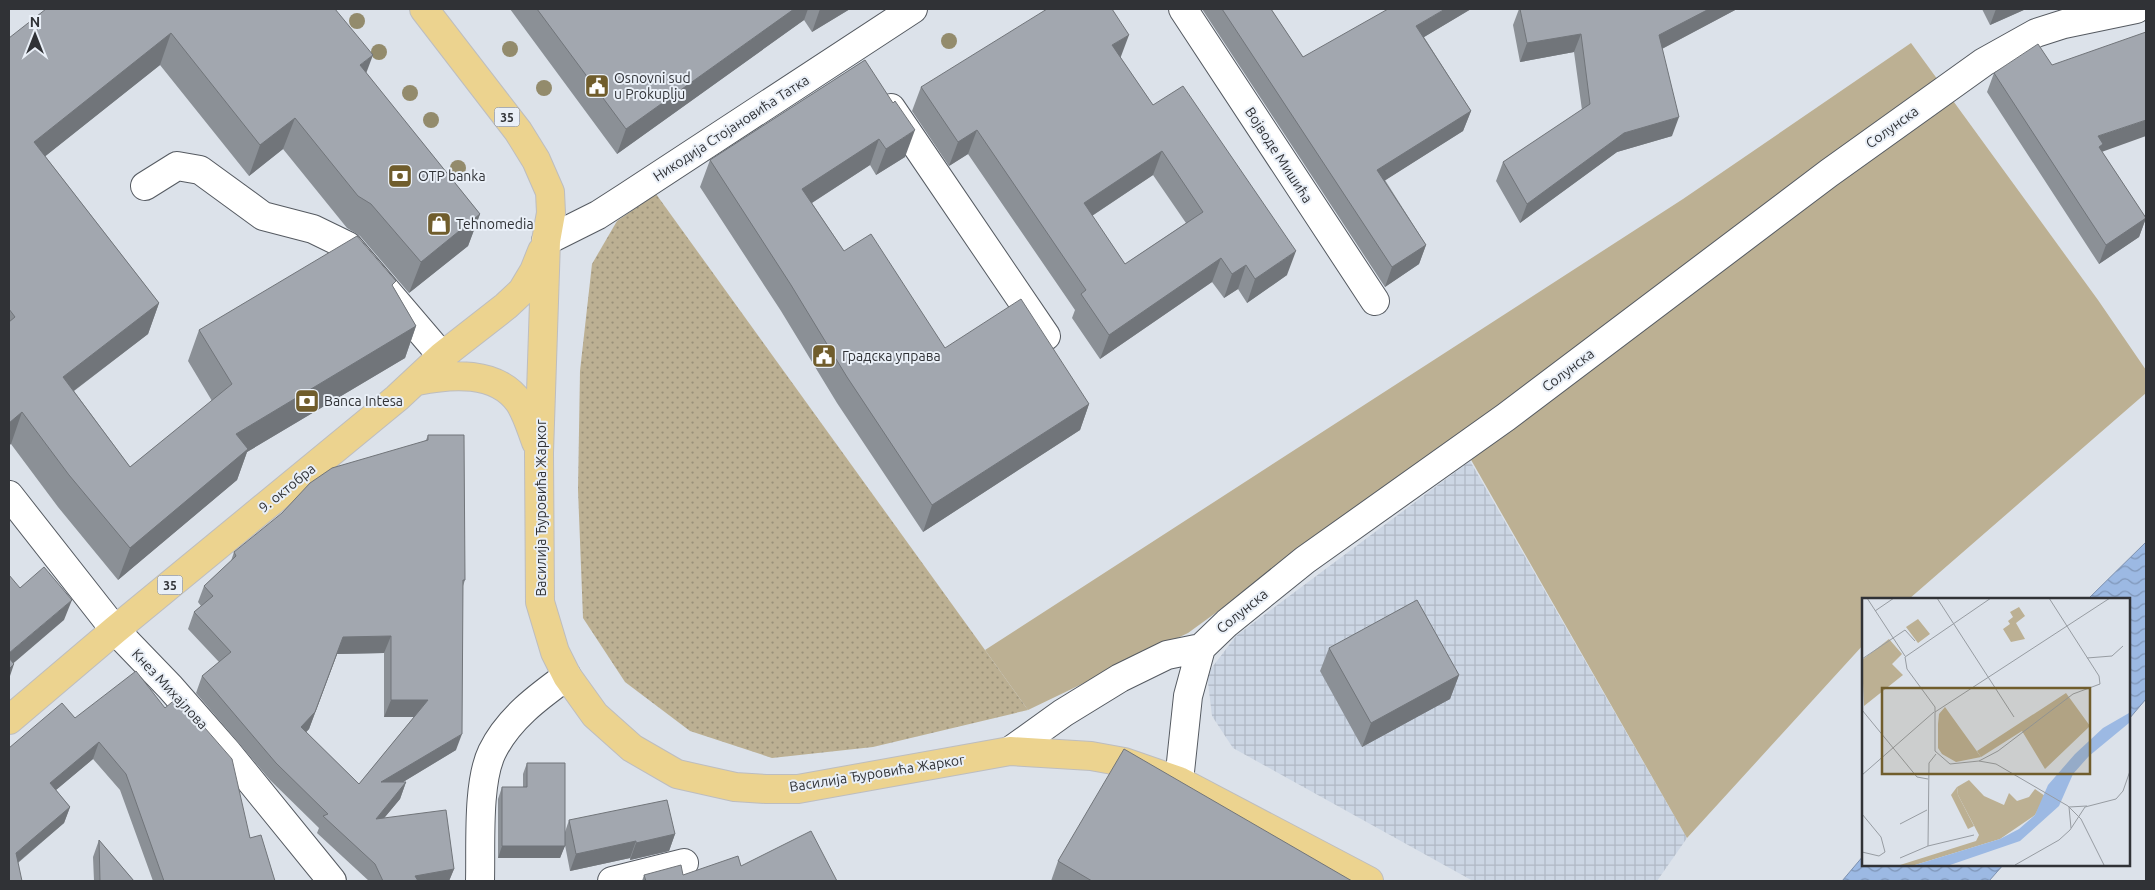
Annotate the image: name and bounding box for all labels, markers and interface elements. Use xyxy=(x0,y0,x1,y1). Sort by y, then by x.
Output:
north arrow xyxy=(10,10,60,60)
text: N xyxy=(30,14,40,30)
place label: Osnovni sud u Prokuplju xyxy=(614,70,691,102)
street label: Никодија Стојановића Татка xyxy=(650,72,812,184)
public building icon: Osnovni sud u Prokuplju xyxy=(584,73,610,99)
street label: Солунска xyxy=(1863,103,1921,151)
street label: Војводе Мишића xyxy=(1242,104,1316,206)
road number: 35 xyxy=(494,108,520,126)
bank icon: OTP banka xyxy=(387,163,413,189)
place label: OTP banka xyxy=(418,168,486,184)
shop icon: Tehnomedia xyxy=(426,211,452,237)
place label: Tehnomedia xyxy=(456,216,534,232)
public building icon: Градска управа xyxy=(811,343,837,369)
street label: Солунска xyxy=(1539,345,1597,395)
place label: Градска управа xyxy=(842,348,941,364)
bank icon: Banca Intesa xyxy=(294,388,320,414)
place label: Banca Intesa xyxy=(324,393,403,409)
street label: Василија Ђуровића Жарког xyxy=(533,419,549,597)
street label: 9. октобра xyxy=(256,460,318,516)
road number: 35 xyxy=(158,576,182,594)
street label: Солунска xyxy=(1213,586,1271,636)
inset map xyxy=(1862,598,2130,865)
street label: Кнез Михајлова xyxy=(129,646,211,732)
street label: Василија Ђуровића Жарког xyxy=(788,751,966,795)

